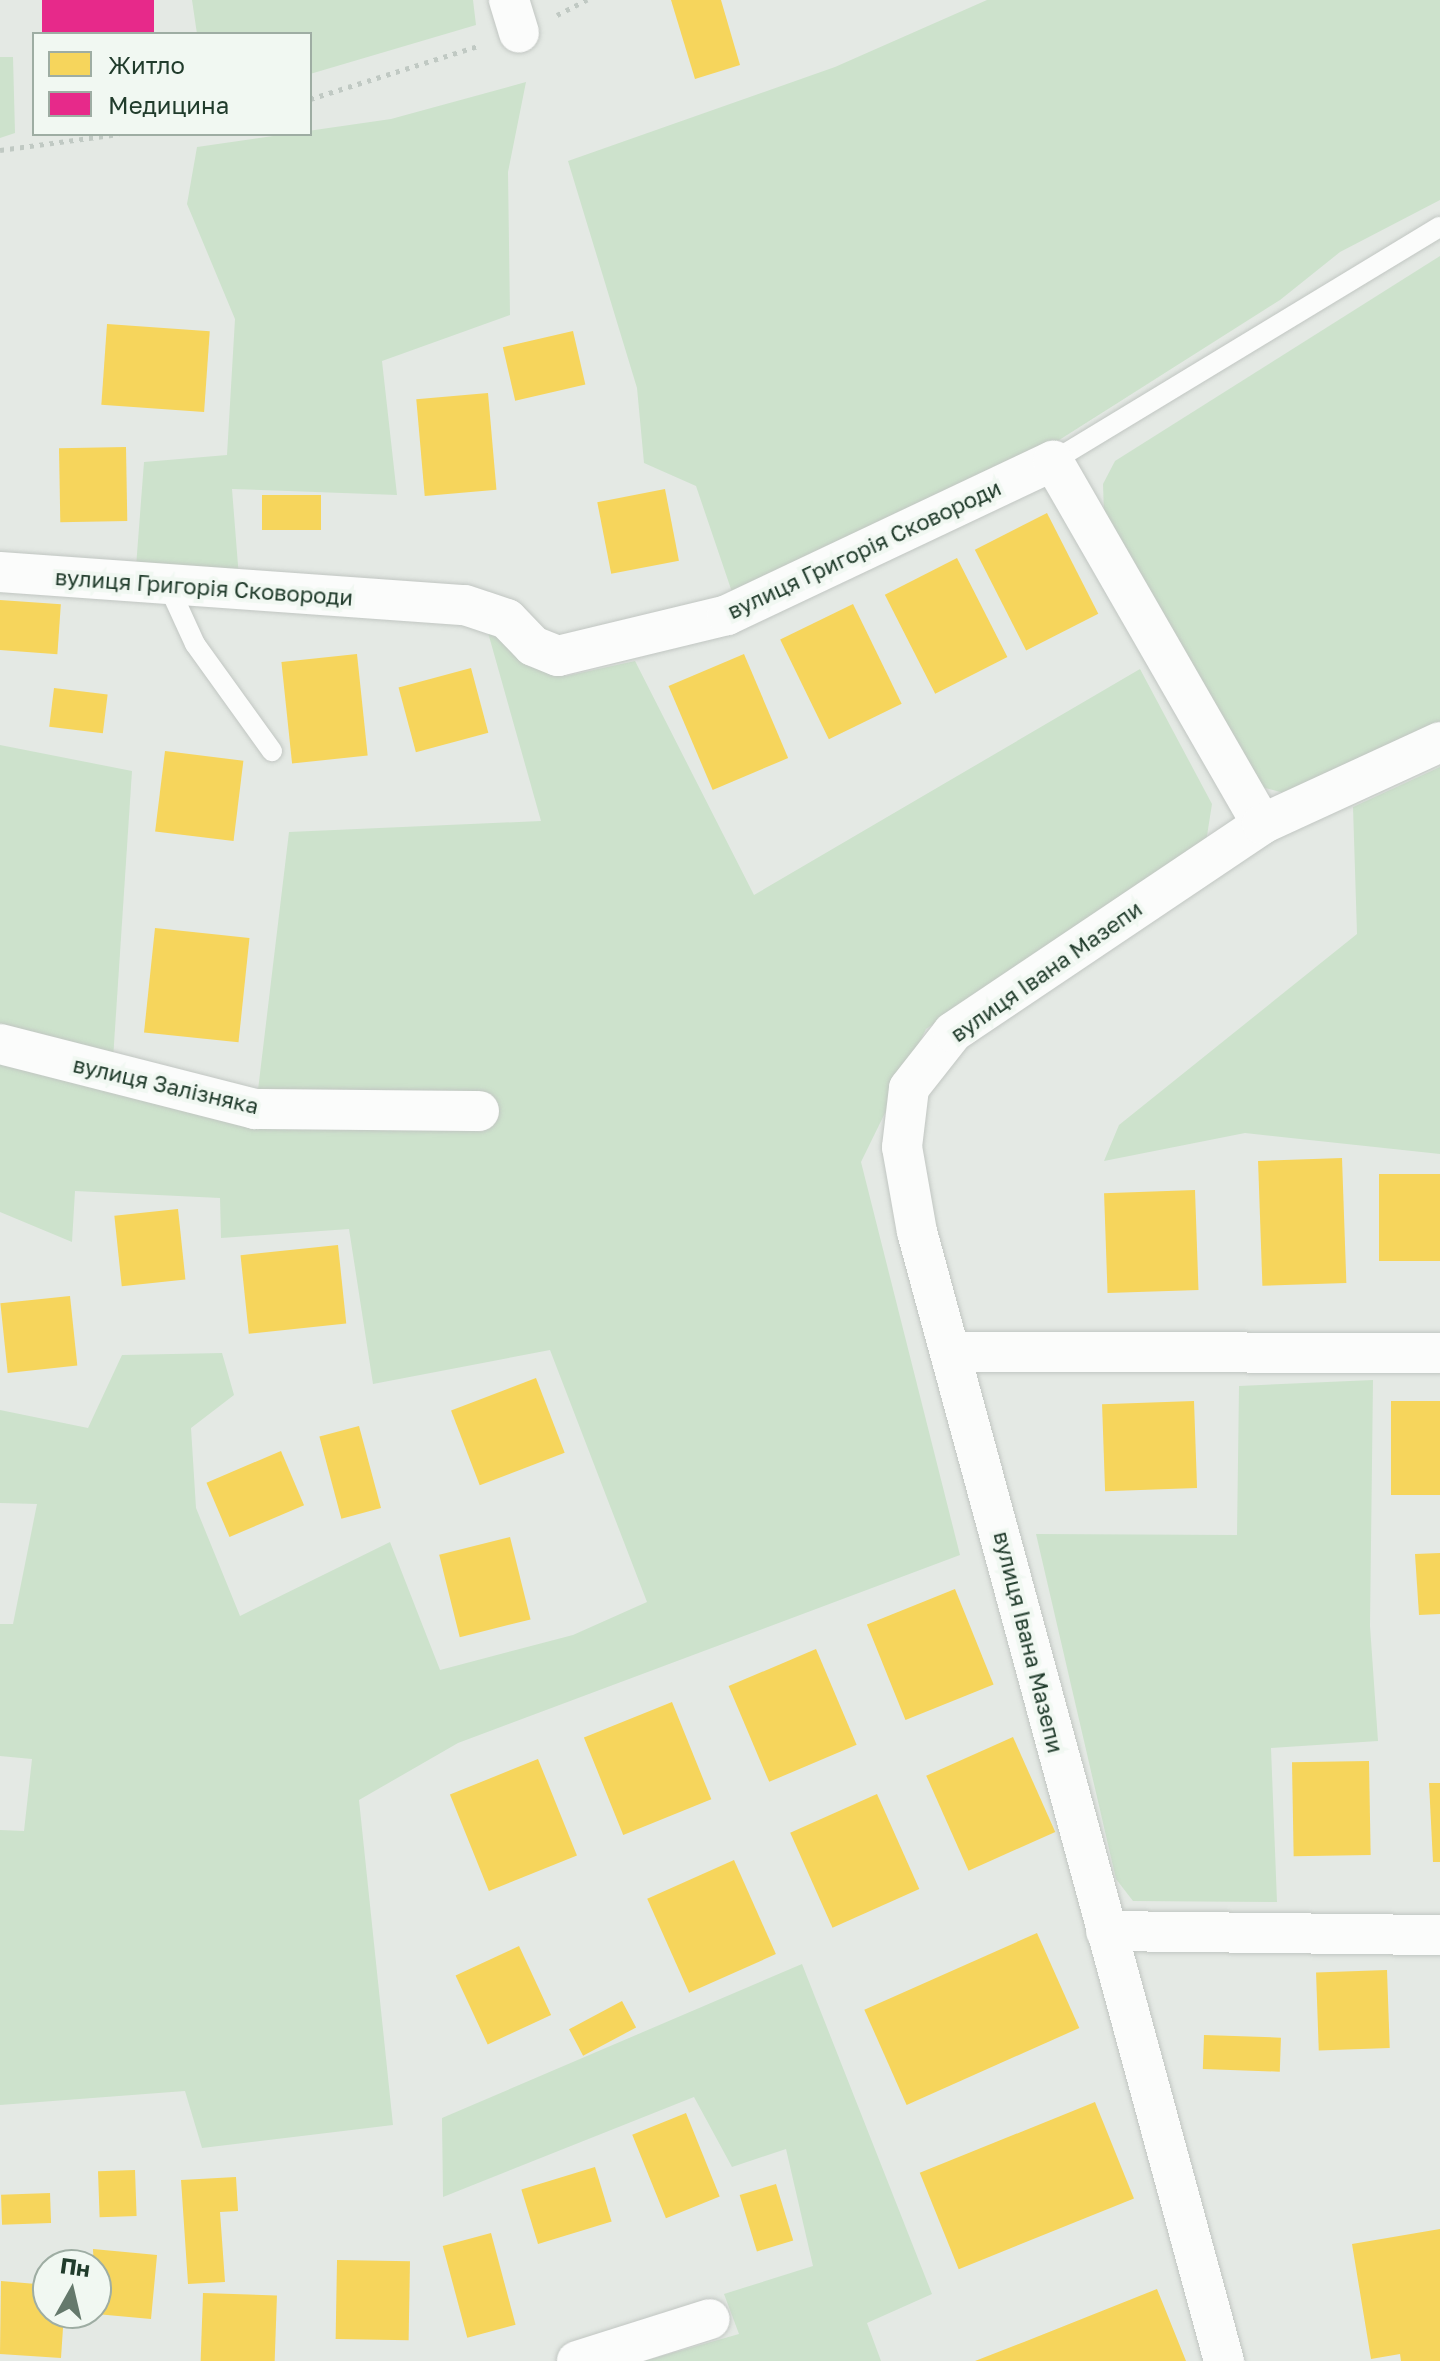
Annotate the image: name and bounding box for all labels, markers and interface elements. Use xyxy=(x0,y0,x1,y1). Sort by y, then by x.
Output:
legend xyxy=(32,32,312,136)
text: Житло xyxy=(108,50,185,79)
text: Медицина xyxy=(108,90,229,119)
street label: вулиця Григорія Сковороди xyxy=(723,474,1005,624)
street label: вулиця Григорія Сковороди xyxy=(54,563,354,611)
street label: вулиця Івана Мазепи xyxy=(945,895,1147,1047)
street label: вулиця Залізняка xyxy=(71,1051,261,1119)
street label: вулиця Івана Мазепи xyxy=(989,1528,1069,1756)
north arrow xyxy=(32,2249,112,2329)
text: Пн xyxy=(58,2251,92,2282)

